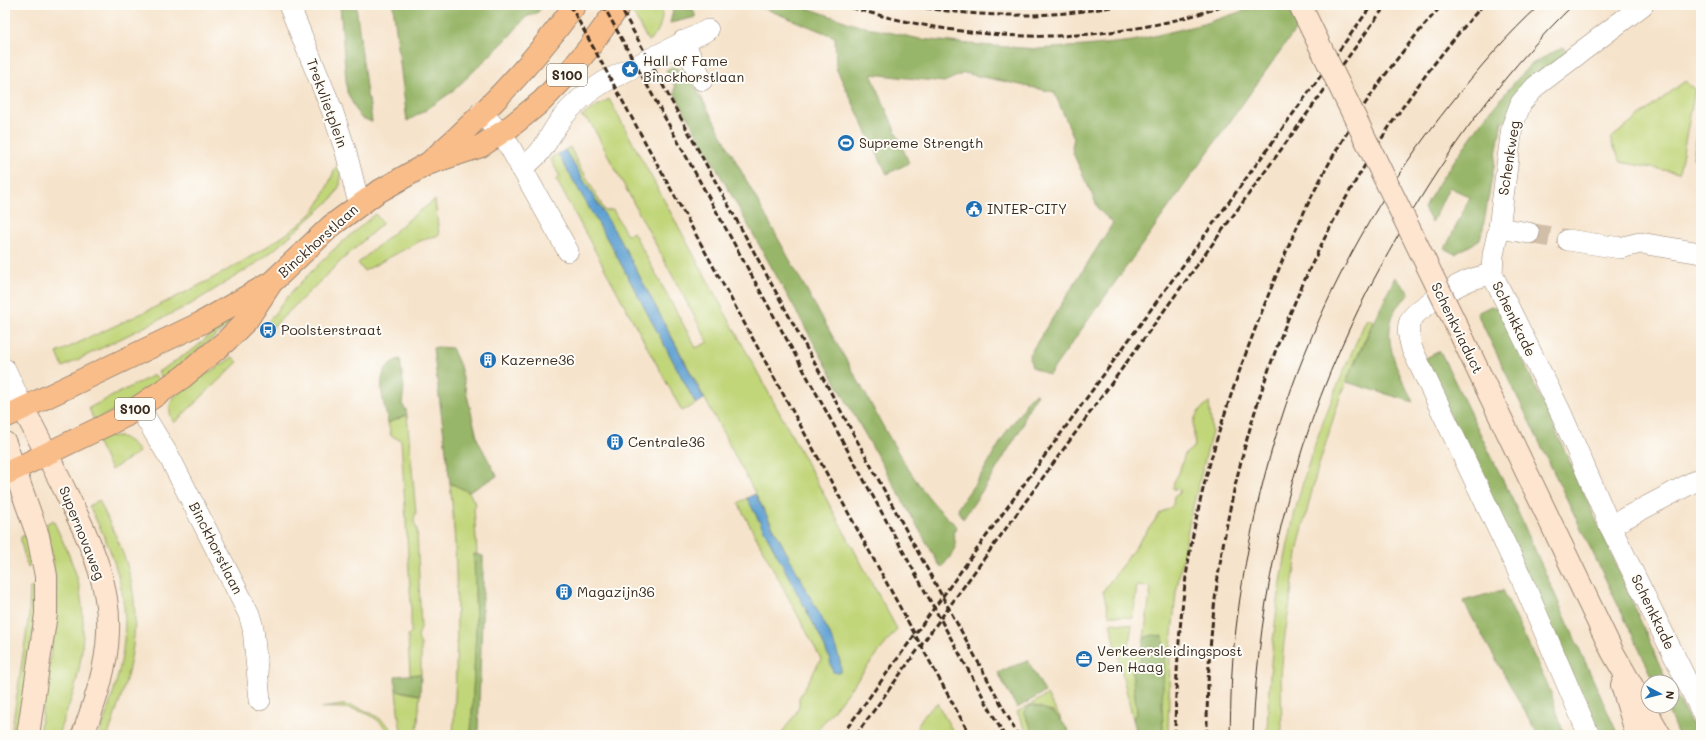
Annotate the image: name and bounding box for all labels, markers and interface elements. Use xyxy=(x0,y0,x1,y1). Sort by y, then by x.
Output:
place label: Hall of Fame Binckhorstlaan xyxy=(643,51,744,86)
street label: Trekvlietplein xyxy=(302,55,352,150)
place icon: Hall of Fame Binckhorstlaan xyxy=(620,59,640,79)
road number: S100 xyxy=(547,64,587,86)
street label: Schenkweg xyxy=(1493,119,1524,197)
sports icon: Supreme Strength xyxy=(836,133,856,153)
place label: Supreme Strength xyxy=(859,133,983,152)
public building icon: INTER-CITY xyxy=(964,199,984,219)
place label: INTER-CITY xyxy=(987,199,1067,218)
street label: Binckhorstlaan xyxy=(274,200,362,282)
street label: Schenkkade xyxy=(1488,278,1541,360)
street label: Schenkviaduct xyxy=(1427,279,1488,377)
bus stop icon: Poolsterstraat xyxy=(258,320,278,340)
place label: Poolsterstraat xyxy=(281,320,382,339)
building icon: Kazerne36 xyxy=(478,350,498,370)
place label: Kazerne36 xyxy=(501,350,575,369)
road number: S100 xyxy=(115,398,155,420)
building icon: Centrale36 xyxy=(605,432,625,452)
place label: Centrale36 xyxy=(628,432,705,451)
street label: Supernovaweg xyxy=(55,483,110,583)
street label: Binckhorstlaan xyxy=(185,498,248,597)
street label: Schenkkade xyxy=(1627,571,1680,653)
building icon: Magazijn36 xyxy=(554,582,574,602)
place label: Magazijn36 xyxy=(577,582,655,601)
place label: Verkeersleidingspost Den Haag xyxy=(1097,641,1243,676)
office icon: Verkeersleidingspost Den Haag xyxy=(1074,649,1094,669)
north arrow xyxy=(1640,674,1680,714)
text: N xyxy=(1662,690,1678,700)

